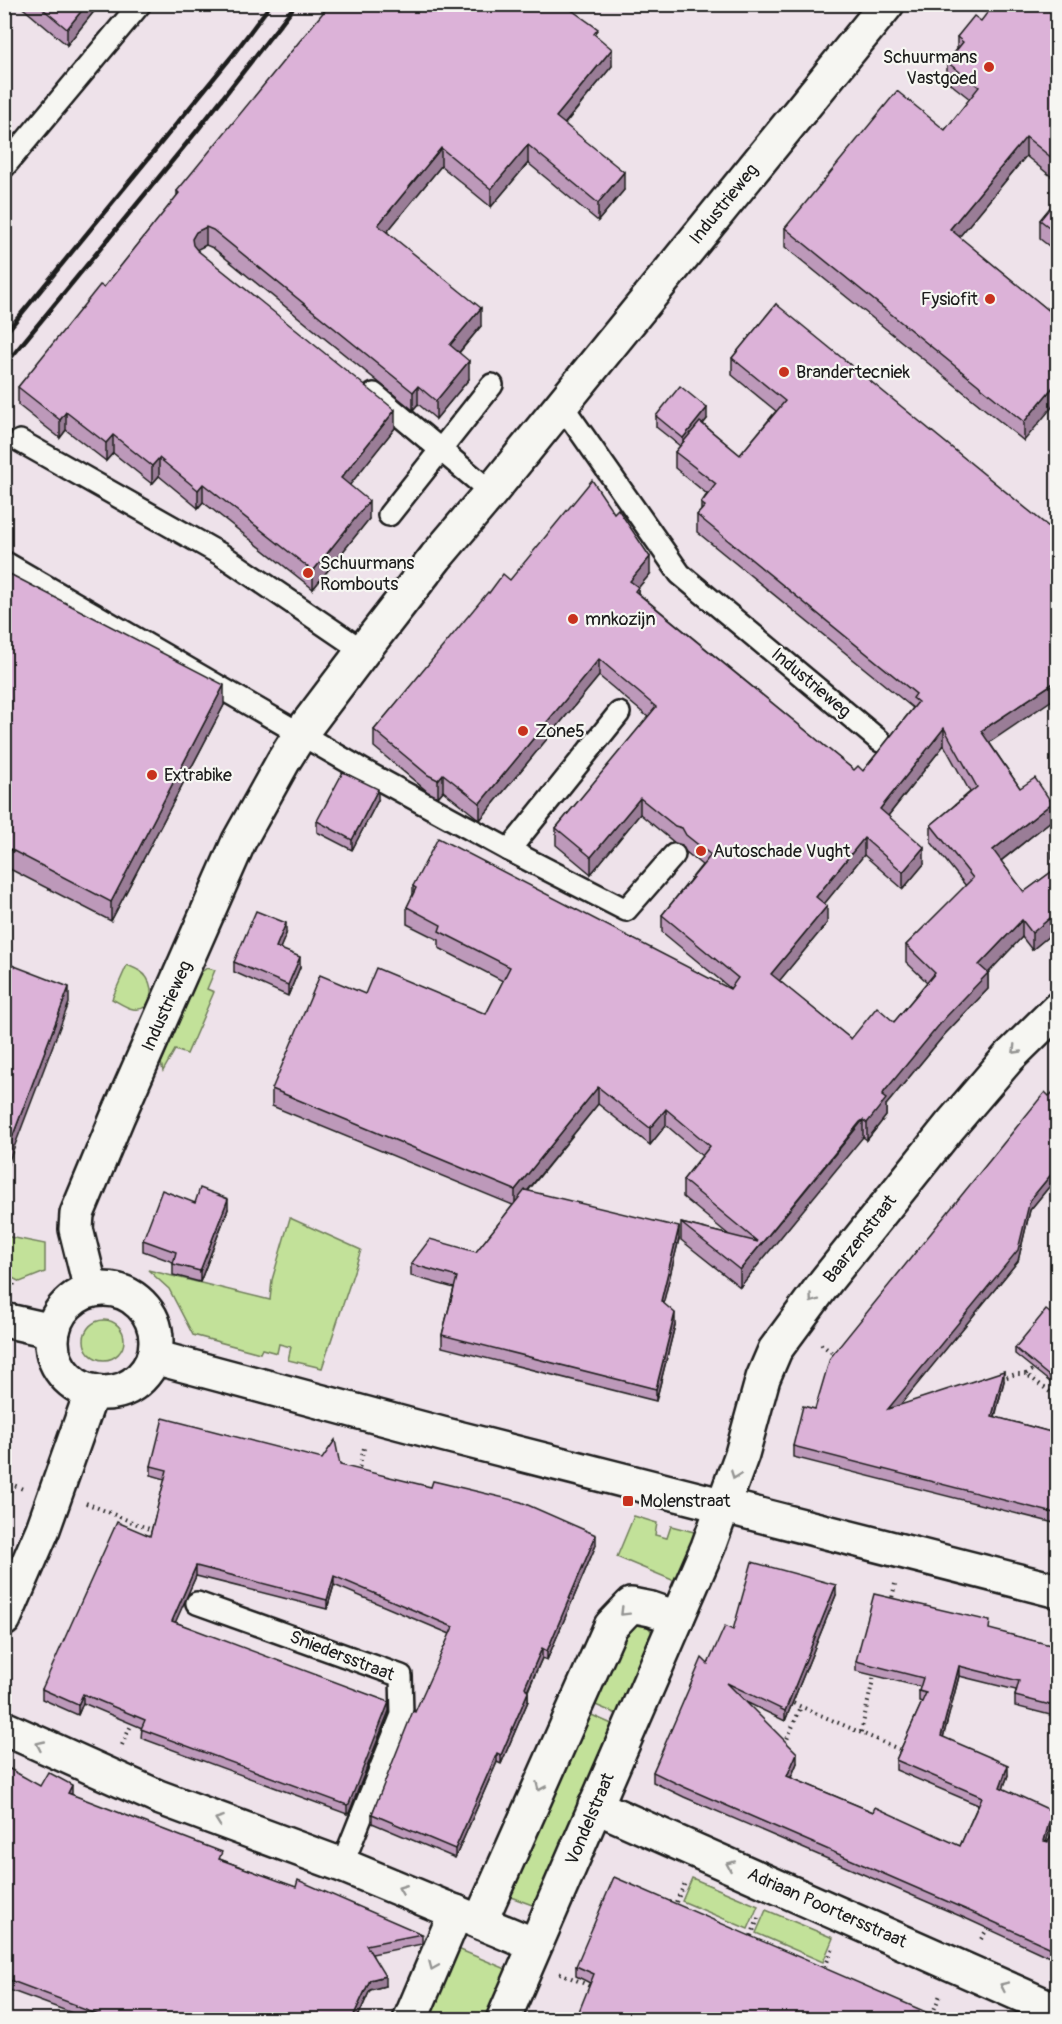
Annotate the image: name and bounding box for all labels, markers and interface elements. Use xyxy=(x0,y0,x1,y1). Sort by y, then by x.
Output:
place label: Schuurmans Vastgoed xyxy=(883,46,977,90)
marker: Schuurmans Vastgoed xyxy=(982,60,996,74)
street label: Industrieweg xyxy=(685,159,763,249)
place label: Fysiofit xyxy=(921,288,979,311)
marker: Fysiofit xyxy=(983,292,997,306)
place label: Brandertecniek xyxy=(796,361,910,384)
marker: Brandertecniek xyxy=(777,365,791,379)
place label: Schuurmans Rombouts xyxy=(320,552,414,596)
marker: Schuurmans Rombouts xyxy=(301,566,315,580)
place label: mnkozijn xyxy=(585,608,656,631)
marker: mnkozijn xyxy=(566,612,580,626)
street label: Industrieweg xyxy=(766,643,856,723)
place label: Zone5 xyxy=(535,720,585,743)
marker: Zone5 xyxy=(516,724,530,738)
place label: Extrabike xyxy=(164,764,232,787)
marker: Extrabike xyxy=(145,768,159,782)
place label: Autoschade Vught xyxy=(713,840,851,863)
marker: Autoschade Vught xyxy=(694,844,708,858)
street label: Industrieweg xyxy=(137,957,197,1055)
one-way arrow xyxy=(1012,1044,1023,1054)
street label: Baarzenstraat xyxy=(818,1189,902,1288)
one-way arrow xyxy=(809,1292,820,1303)
one-way arrow xyxy=(730,1468,742,1479)
place label: Molenstraat xyxy=(640,1490,731,1513)
marker: Molenstraat xyxy=(621,1494,635,1508)
one-way arrow xyxy=(620,1606,631,1616)
street label: Sniedersstraat xyxy=(286,1626,398,1687)
one-way arrow xyxy=(35,1740,46,1752)
street label: Vondelstraat xyxy=(560,1769,620,1869)
one-way arrow xyxy=(535,1781,547,1792)
one-way arrow xyxy=(215,1815,226,1827)
one-way arrow xyxy=(725,1860,736,1872)
street label: Adriaan Poortersstraat xyxy=(744,1863,911,1954)
one-way arrow xyxy=(397,1884,408,1896)
one-way arrow xyxy=(428,1959,440,1970)
one-way arrow xyxy=(1000,1982,1011,1994)

